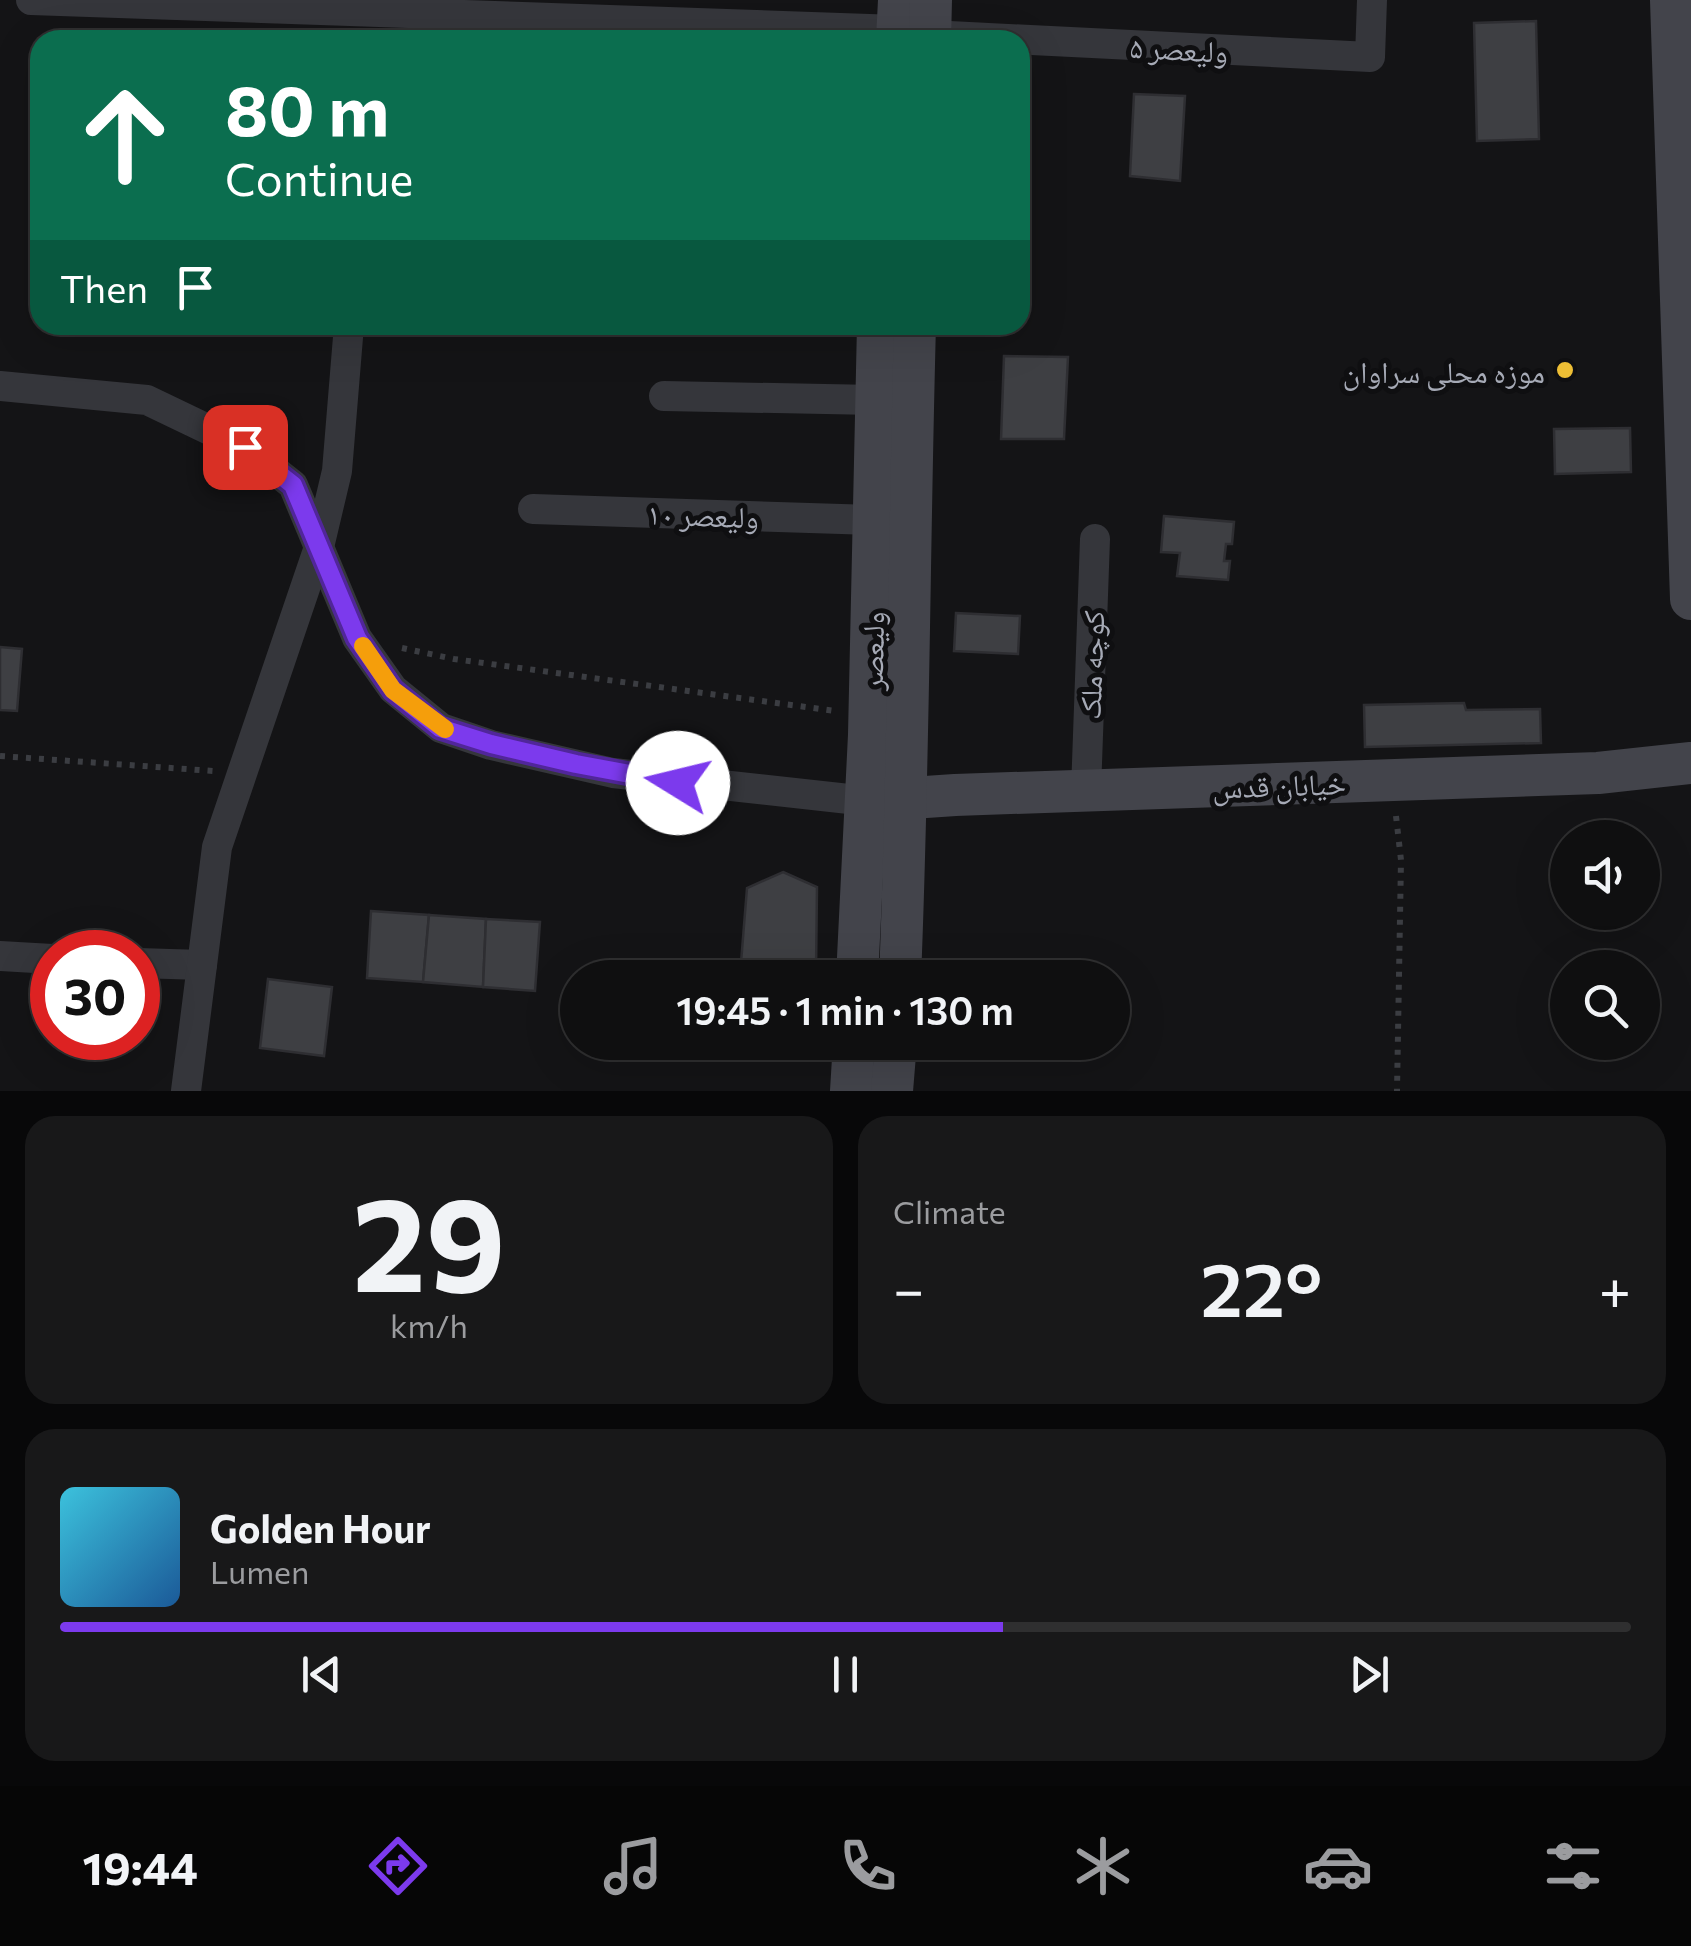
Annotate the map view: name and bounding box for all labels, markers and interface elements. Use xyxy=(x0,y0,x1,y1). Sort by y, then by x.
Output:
street label: ولیعصر ۵ xyxy=(1129,27,1229,70)
text: 80 m xyxy=(225,65,389,150)
icon: ahead xyxy=(60,70,190,200)
text: Continue xyxy=(225,150,413,205)
icon: arrive xyxy=(168,260,223,315)
text: Then xyxy=(60,264,148,311)
place label: موزه محلی سراوان xyxy=(1343,352,1545,391)
marker: موزه محلی سراوان xyxy=(1554,359,1576,381)
pin xyxy=(203,405,288,490)
icon: arrive xyxy=(218,420,273,475)
street label: ولیعصر ۱۰ xyxy=(646,494,760,535)
street label: کوچه ملک xyxy=(1070,610,1112,720)
street label: ولیعصر xyxy=(852,611,891,692)
position arrow xyxy=(626,731,730,835)
street label: خیابان قدس xyxy=(1211,763,1347,807)
map controls xyxy=(1550,820,1660,1060)
button: sound xyxy=(1550,820,1660,930)
speed limit sign: 30 xyxy=(30,930,160,1060)
button: search xyxy=(1550,950,1660,1060)
text: 19:45 · 1 min · 130 m xyxy=(676,986,1014,1033)
text: 29 xyxy=(352,1160,506,1319)
text: Climate xyxy=(893,1191,1006,1231)
text: 22° xyxy=(1200,1241,1322,1332)
text: − xyxy=(893,1254,924,1321)
text: + xyxy=(1599,1254,1631,1321)
text: km/h xyxy=(390,1305,468,1345)
text: Golden Hour xyxy=(210,1504,431,1551)
text: Lumen xyxy=(210,1551,309,1591)
icon: previous xyxy=(294,1647,349,1702)
icon: pause xyxy=(818,1647,873,1702)
icon: next xyxy=(1342,1647,1397,1702)
icon: directions xyxy=(363,1831,433,1901)
icon: music xyxy=(598,1831,668,1901)
icon: phone xyxy=(833,1831,903,1901)
icon: climate xyxy=(1068,1831,1138,1901)
icon: car xyxy=(1303,1831,1373,1901)
icon: filters xyxy=(1538,1831,1608,1901)
text: 19:44 xyxy=(83,1839,198,1894)

